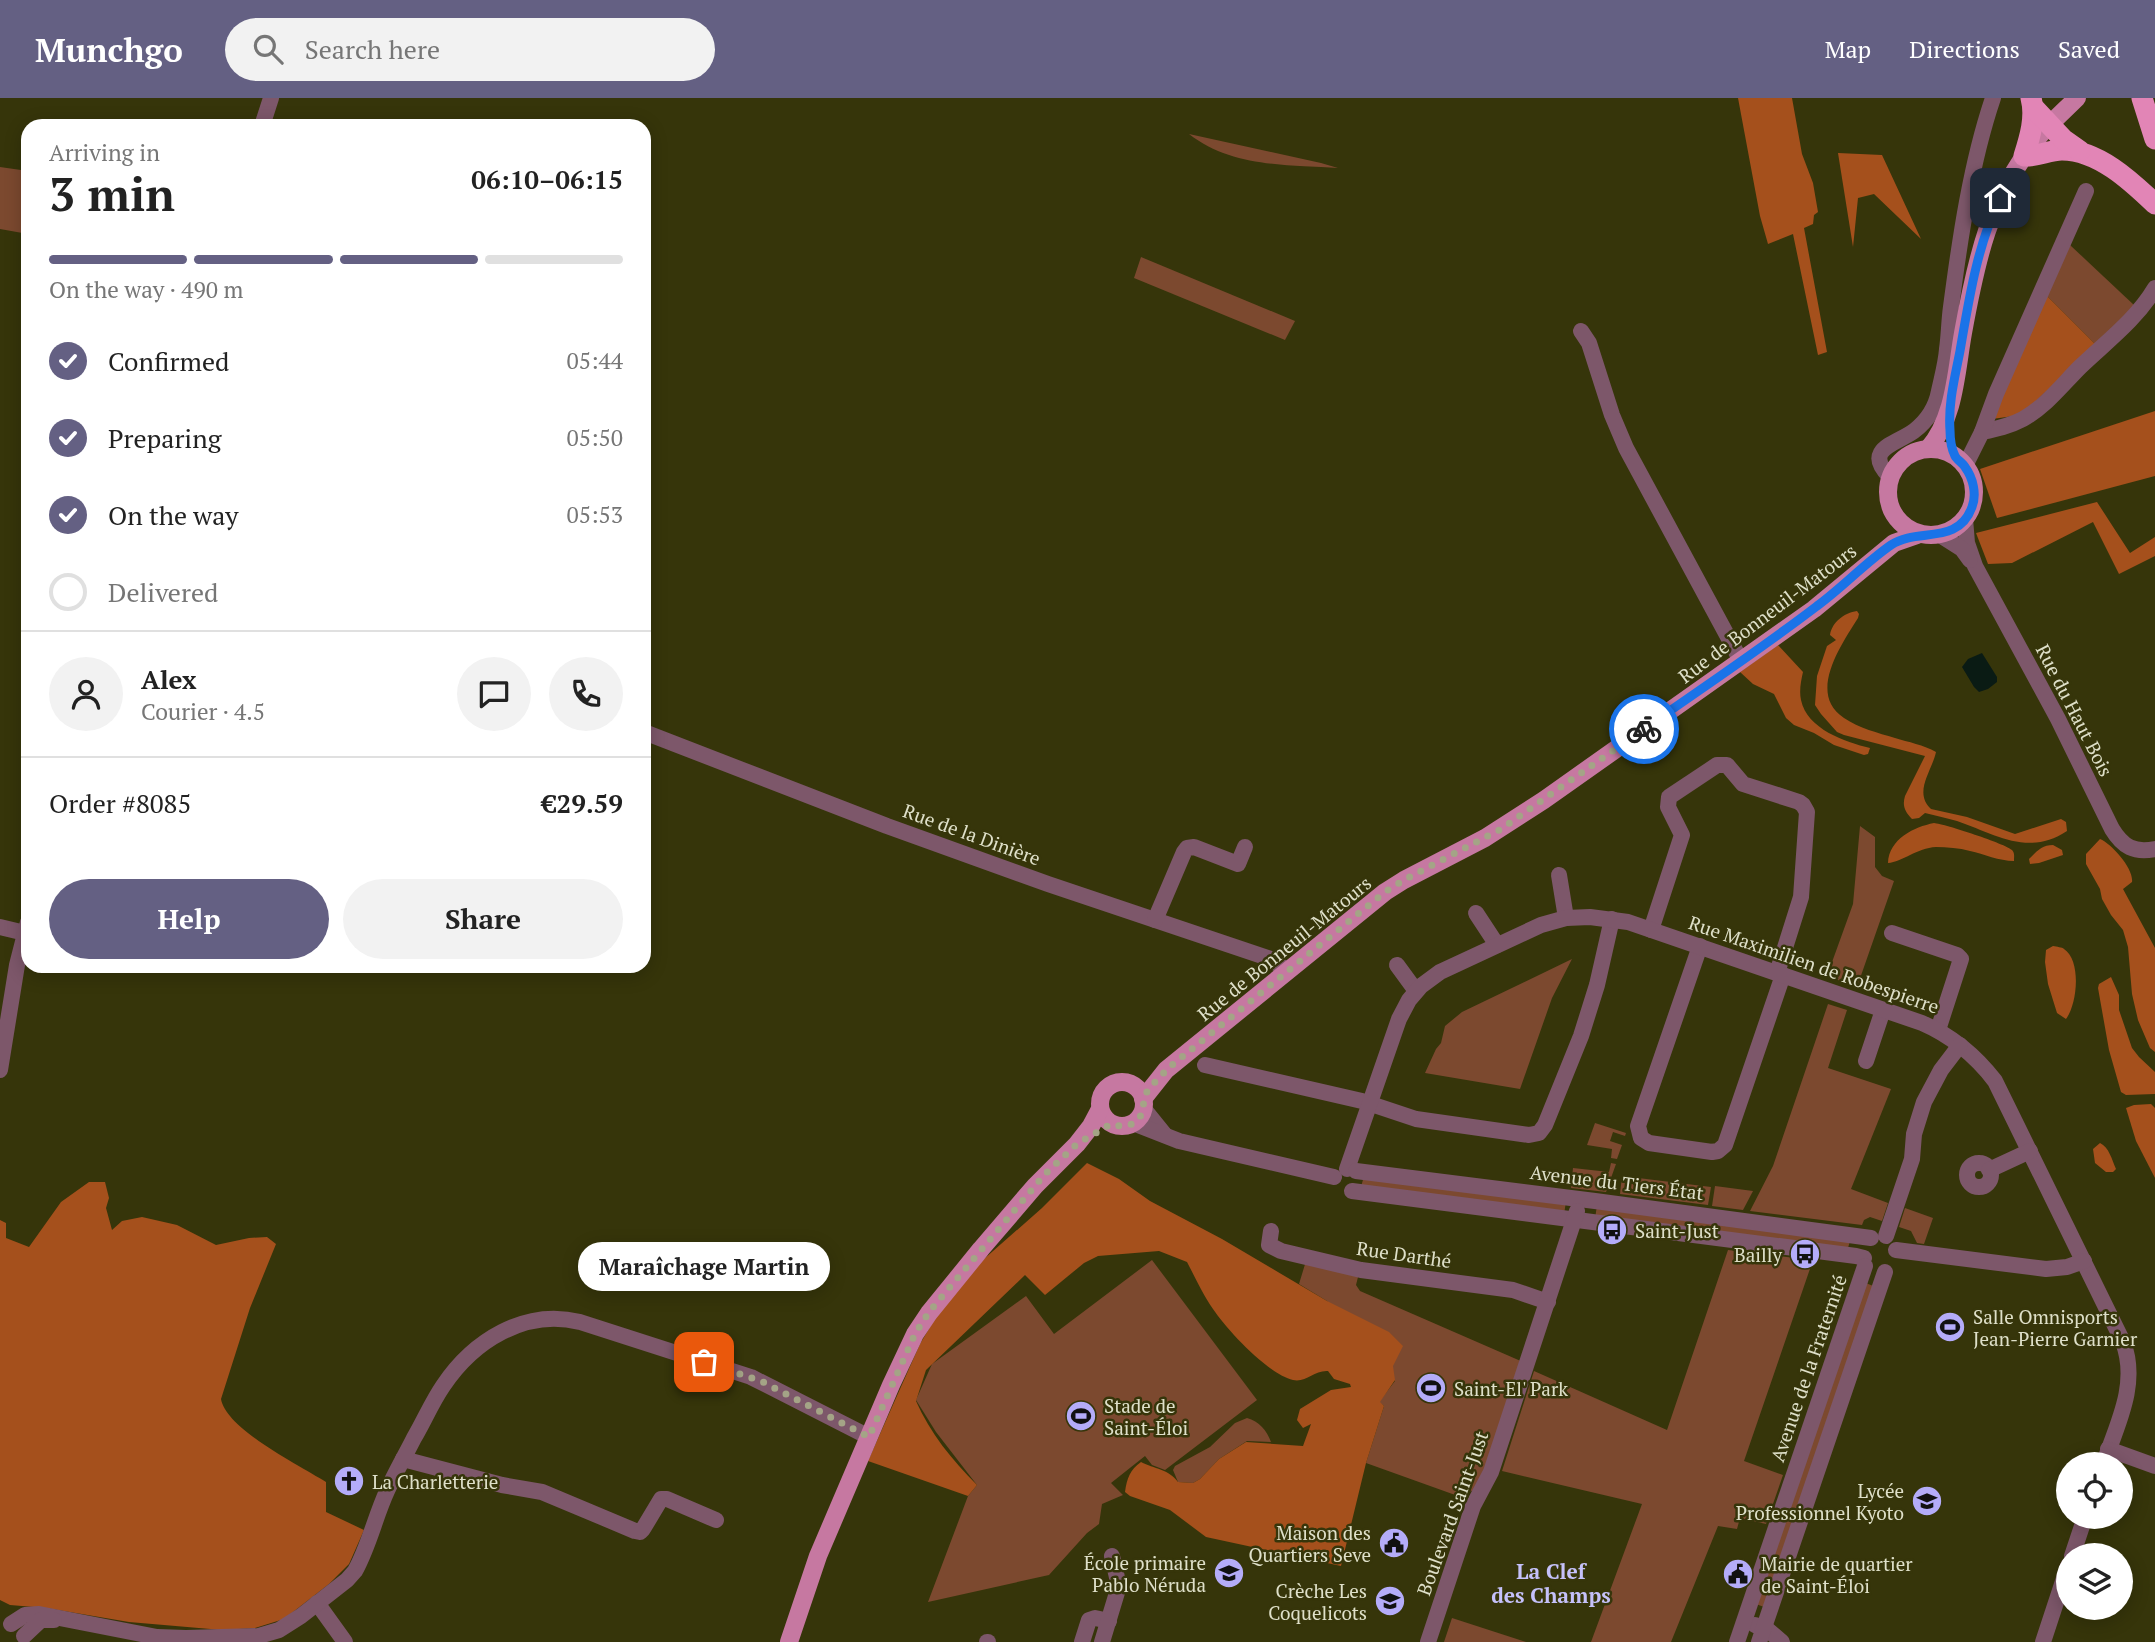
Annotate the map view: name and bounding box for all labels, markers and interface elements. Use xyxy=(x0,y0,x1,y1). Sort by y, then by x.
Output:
search box xyxy=(225,18,715,81)
text: Munchgo xyxy=(35,28,183,71)
icon: search xyxy=(249,30,287,68)
text: Search here xyxy=(305,32,440,66)
text: Map xyxy=(1825,33,1871,65)
text: Directions xyxy=(1909,33,2020,65)
text: Saved xyxy=(2058,33,2120,65)
text: Arriving in xyxy=(49,137,160,168)
text: 06:10–06:15 xyxy=(471,162,623,196)
text: 3 min xyxy=(49,163,175,224)
pin xyxy=(1970,168,2030,228)
icon: home xyxy=(1981,179,2019,217)
text: On the way · 490 m xyxy=(49,274,243,305)
icon: check xyxy=(49,342,87,380)
text: Confirmed xyxy=(108,344,229,378)
text: 05:44 xyxy=(566,345,623,376)
icon: check xyxy=(49,419,87,457)
text: Preparing xyxy=(108,421,221,455)
text: 05:50 xyxy=(566,422,623,453)
icon: check xyxy=(49,496,87,534)
text: On the way xyxy=(108,498,239,532)
text: 05:53 xyxy=(566,499,623,530)
street label: Rue de Bonneuil-Matours xyxy=(1673,538,1861,688)
text: Delivered xyxy=(108,575,218,609)
street label: Rue du Haut Bois xyxy=(2031,640,2119,780)
button: person xyxy=(49,657,123,731)
button: chat xyxy=(457,657,531,731)
button: phone xyxy=(549,657,623,731)
text: Alex xyxy=(141,662,197,696)
courier xyxy=(1609,694,1679,764)
text: Courier · 4.5 xyxy=(141,696,265,727)
icon: bike xyxy=(1625,710,1663,748)
text: Order #8085 xyxy=(49,786,191,820)
text: €29.59 xyxy=(542,786,623,820)
street label: Rue de la Dinière xyxy=(900,798,1044,870)
street label: Rue de Bonneuil-Matours xyxy=(1192,870,1376,1026)
button: Help xyxy=(49,879,329,959)
button: Share xyxy=(343,879,623,959)
street label: Rue Maximilien de Robespierre xyxy=(1686,909,1942,1019)
street label: Avenue du Tiers État xyxy=(1529,1159,1705,1205)
bus stop icon: Saint-Just xyxy=(1595,1213,1629,1247)
place label: Saint-Just xyxy=(1635,1218,1719,1243)
street label: Rue Darthé xyxy=(1355,1235,1453,1273)
bus stop icon: Bailly xyxy=(1788,1237,1822,1271)
place label: Bailly xyxy=(1734,1242,1782,1267)
callout: Maraîchage Martin xyxy=(578,1243,830,1292)
text: Maraîchage Martin xyxy=(599,1251,809,1282)
street label: Avenue de la Fraternité xyxy=(1764,1271,1852,1465)
place label: Salle Omnisports Jean-Pierre Garnier xyxy=(1973,1304,2138,1351)
sports icon: Salle Omnisports Jean-Pierre Garnier xyxy=(1933,1310,1967,1344)
pin xyxy=(674,1332,734,1392)
icon: bag xyxy=(685,1343,723,1381)
sports icon: Saint-El' Park xyxy=(1414,1371,1448,1405)
place label: Saint-El' Park xyxy=(1454,1376,1568,1401)
place label: Stade de Saint-Éloi xyxy=(1104,1393,1188,1440)
sports icon: Stade de Saint-Éloi xyxy=(1064,1399,1098,1433)
street label: Boulevard Saint-Just xyxy=(1411,1427,1493,1599)
map controls xyxy=(2056,1452,2133,1620)
button: locate xyxy=(2056,1452,2133,1529)
church icon: La Charletterie xyxy=(332,1464,366,1498)
place label: La Charletterie xyxy=(372,1469,498,1494)
place label: Lycée Professionnel Kyoto xyxy=(1736,1478,1904,1525)
school or university icon: Lycée Professionnel Kyoto xyxy=(1910,1484,1944,1518)
place label: Maison des Quartiers Seve xyxy=(1248,1520,1371,1567)
public building icon: Maison des Quartiers Seve xyxy=(1377,1526,1411,1560)
button: layers xyxy=(2056,1543,2133,1620)
place label: École primaire Pablo Néruda xyxy=(1084,1550,1206,1597)
place label: Mairie de quartier de Saint-Éloi xyxy=(1761,1551,1913,1598)
school or university icon: École primaire Pablo Néruda xyxy=(1212,1556,1246,1590)
district label: La Clef des Champs xyxy=(1491,1557,1611,1609)
public building icon: Mairie de quartier de Saint-Éloi xyxy=(1721,1557,1755,1591)
place label: Crèche Les Coquelicots xyxy=(1268,1578,1367,1625)
school or university icon: Crèche Les Coquelicots xyxy=(1373,1584,1407,1618)

